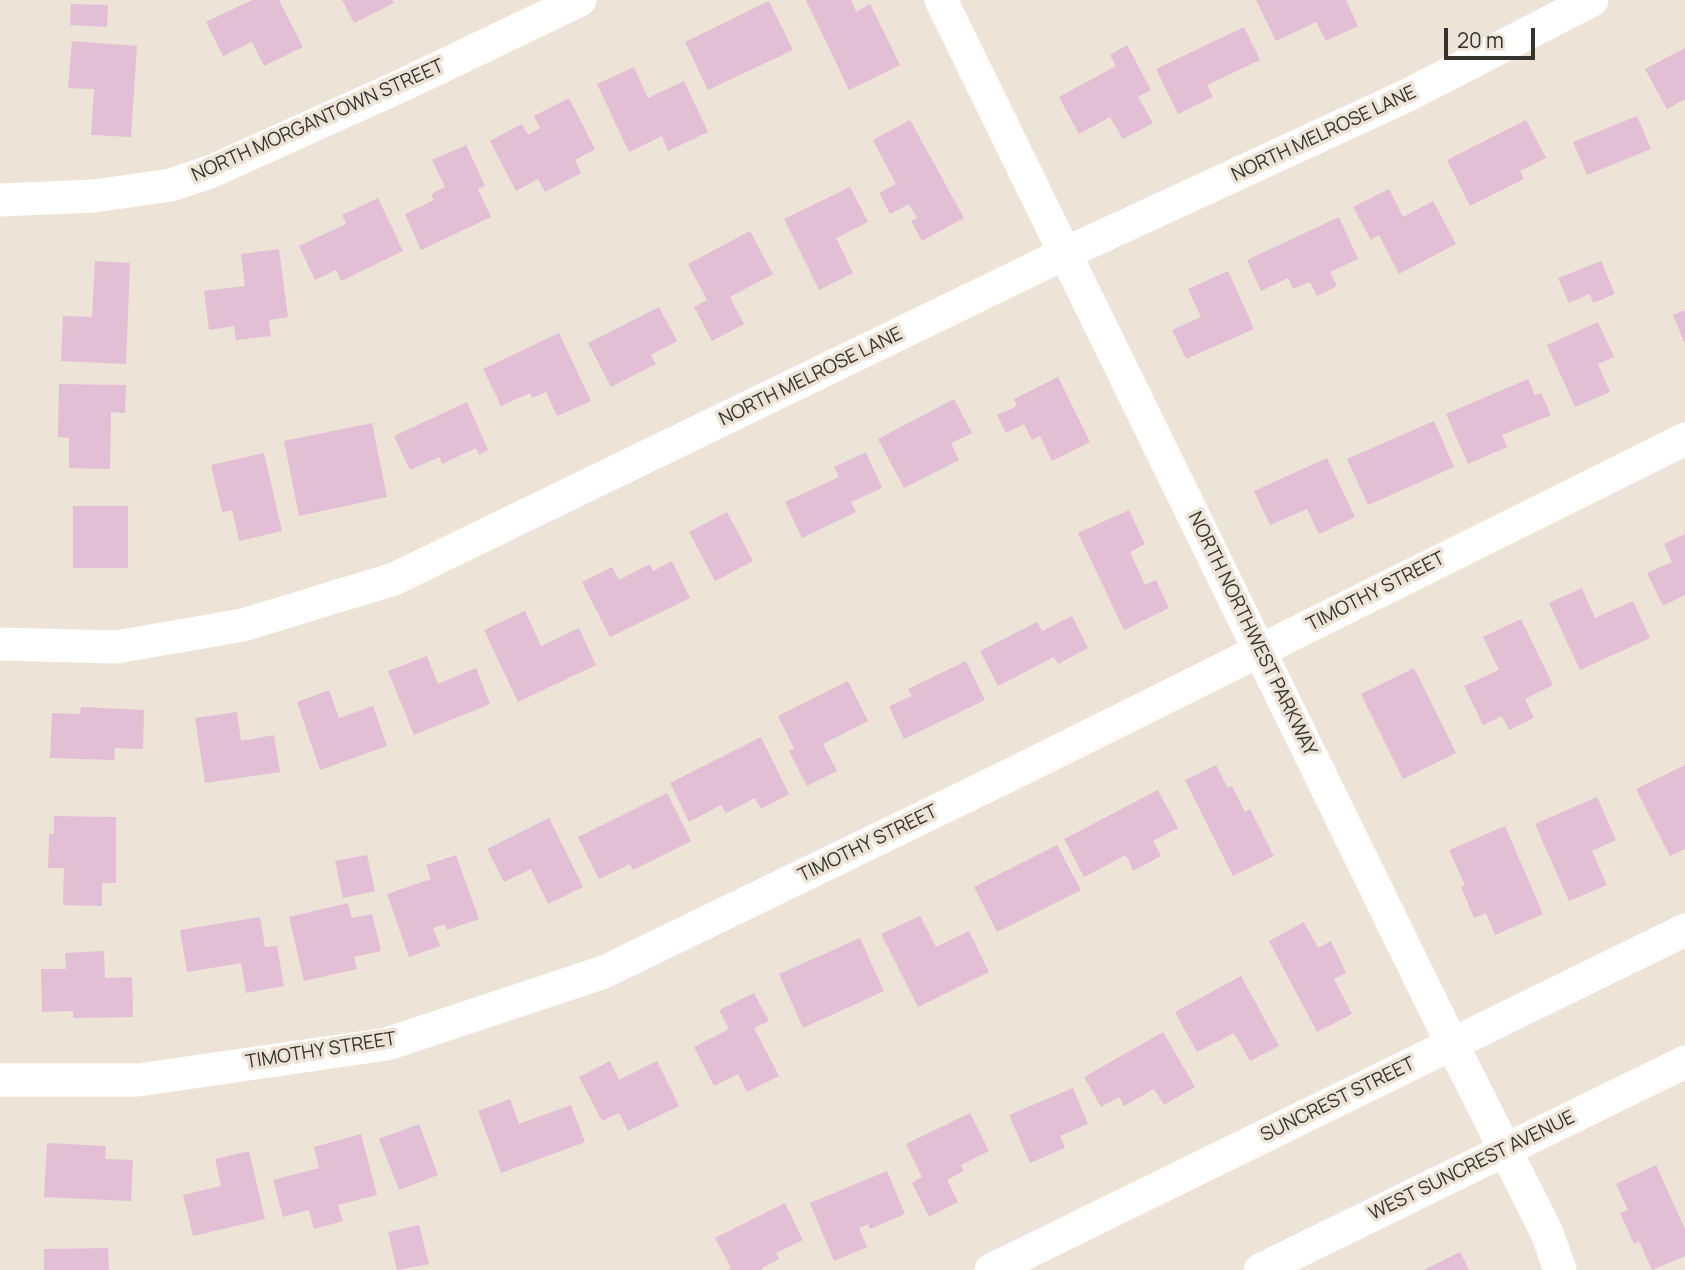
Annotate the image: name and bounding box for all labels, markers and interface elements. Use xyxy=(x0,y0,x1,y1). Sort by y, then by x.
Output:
scale bar xyxy=(1447,14,1538,58)
text: 20 m xyxy=(1457,26,1504,54)
street label: NORTH MORGANTOWN STREET xyxy=(188,55,448,187)
street label: NORTH MELROSE LANE xyxy=(1228,81,1420,187)
street label: NORTH MELROSE LANE xyxy=(716,323,906,431)
street label: NORTH NORTHWEST PARKWAY xyxy=(1183,508,1321,760)
street label: TIMOTHY STREET xyxy=(1303,547,1449,637)
street label: TIMOTHY STREET xyxy=(795,800,941,888)
street label: TIMOTHY STREET xyxy=(244,1028,398,1074)
street label: SUNCREST STREET xyxy=(1257,1053,1419,1147)
street label: WEST SUNCREST AVENUE xyxy=(1365,1106,1579,1226)

